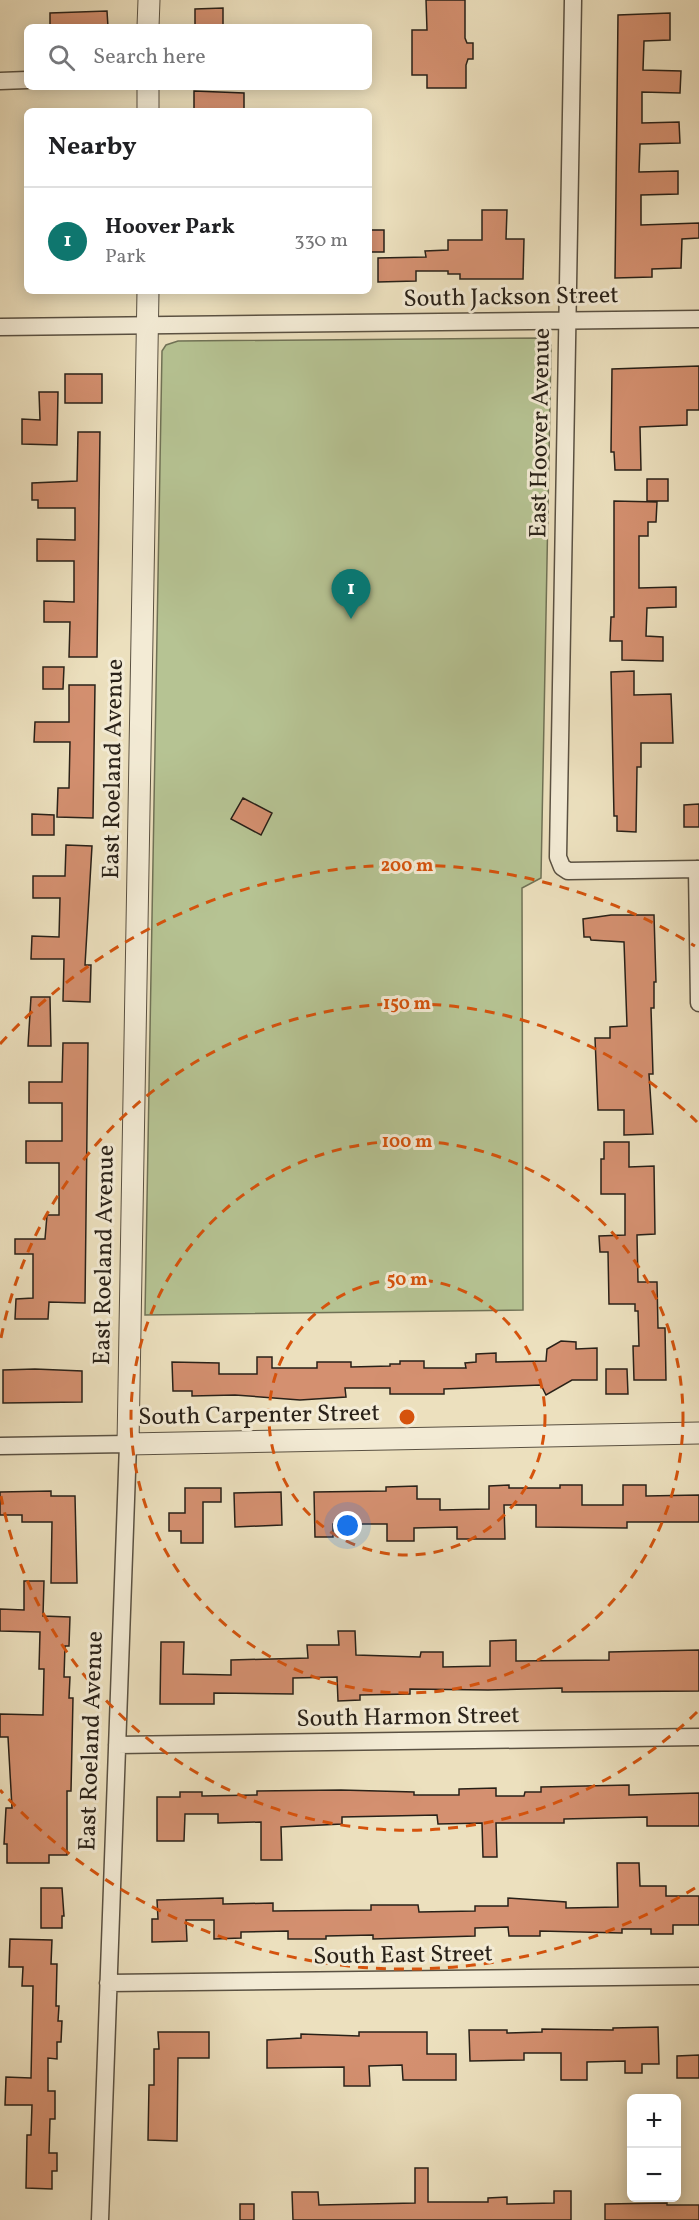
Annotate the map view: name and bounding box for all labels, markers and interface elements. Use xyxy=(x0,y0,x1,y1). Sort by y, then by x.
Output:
search box xyxy=(24,24,372,90)
icon: search xyxy=(45,41,78,74)
text: Search here xyxy=(93,42,206,73)
text: Nearby xyxy=(48,129,137,165)
text: Hoover Park xyxy=(105,212,235,243)
text: 1 xyxy=(63,227,72,255)
text: 330 m xyxy=(294,227,348,255)
text: Park xyxy=(105,243,146,271)
street label: South Jackson Street xyxy=(403,279,619,317)
street label: East Hoover Avenue xyxy=(522,328,560,538)
pin: 1 xyxy=(332,570,370,619)
street label: East Roeland Avenue xyxy=(95,659,133,879)
text: 200 m xyxy=(381,854,433,879)
text: 150 m xyxy=(383,992,431,1017)
text: 100 m xyxy=(382,1130,432,1155)
street label: East Roeland Avenue xyxy=(86,1145,124,1365)
text: 50 m xyxy=(387,1268,427,1293)
street label: South Carpenter Street xyxy=(138,1397,380,1435)
centre of rings xyxy=(397,1407,417,1427)
your location xyxy=(333,1511,362,1540)
street label: East Roeland Avenue xyxy=(71,1630,113,1852)
street label: South Harmon Street xyxy=(296,1699,520,1737)
street label: South East Street xyxy=(313,1937,493,1975)
map controls xyxy=(627,2094,681,2202)
button: + xyxy=(627,2094,681,2148)
button: − xyxy=(627,2148,681,2202)

